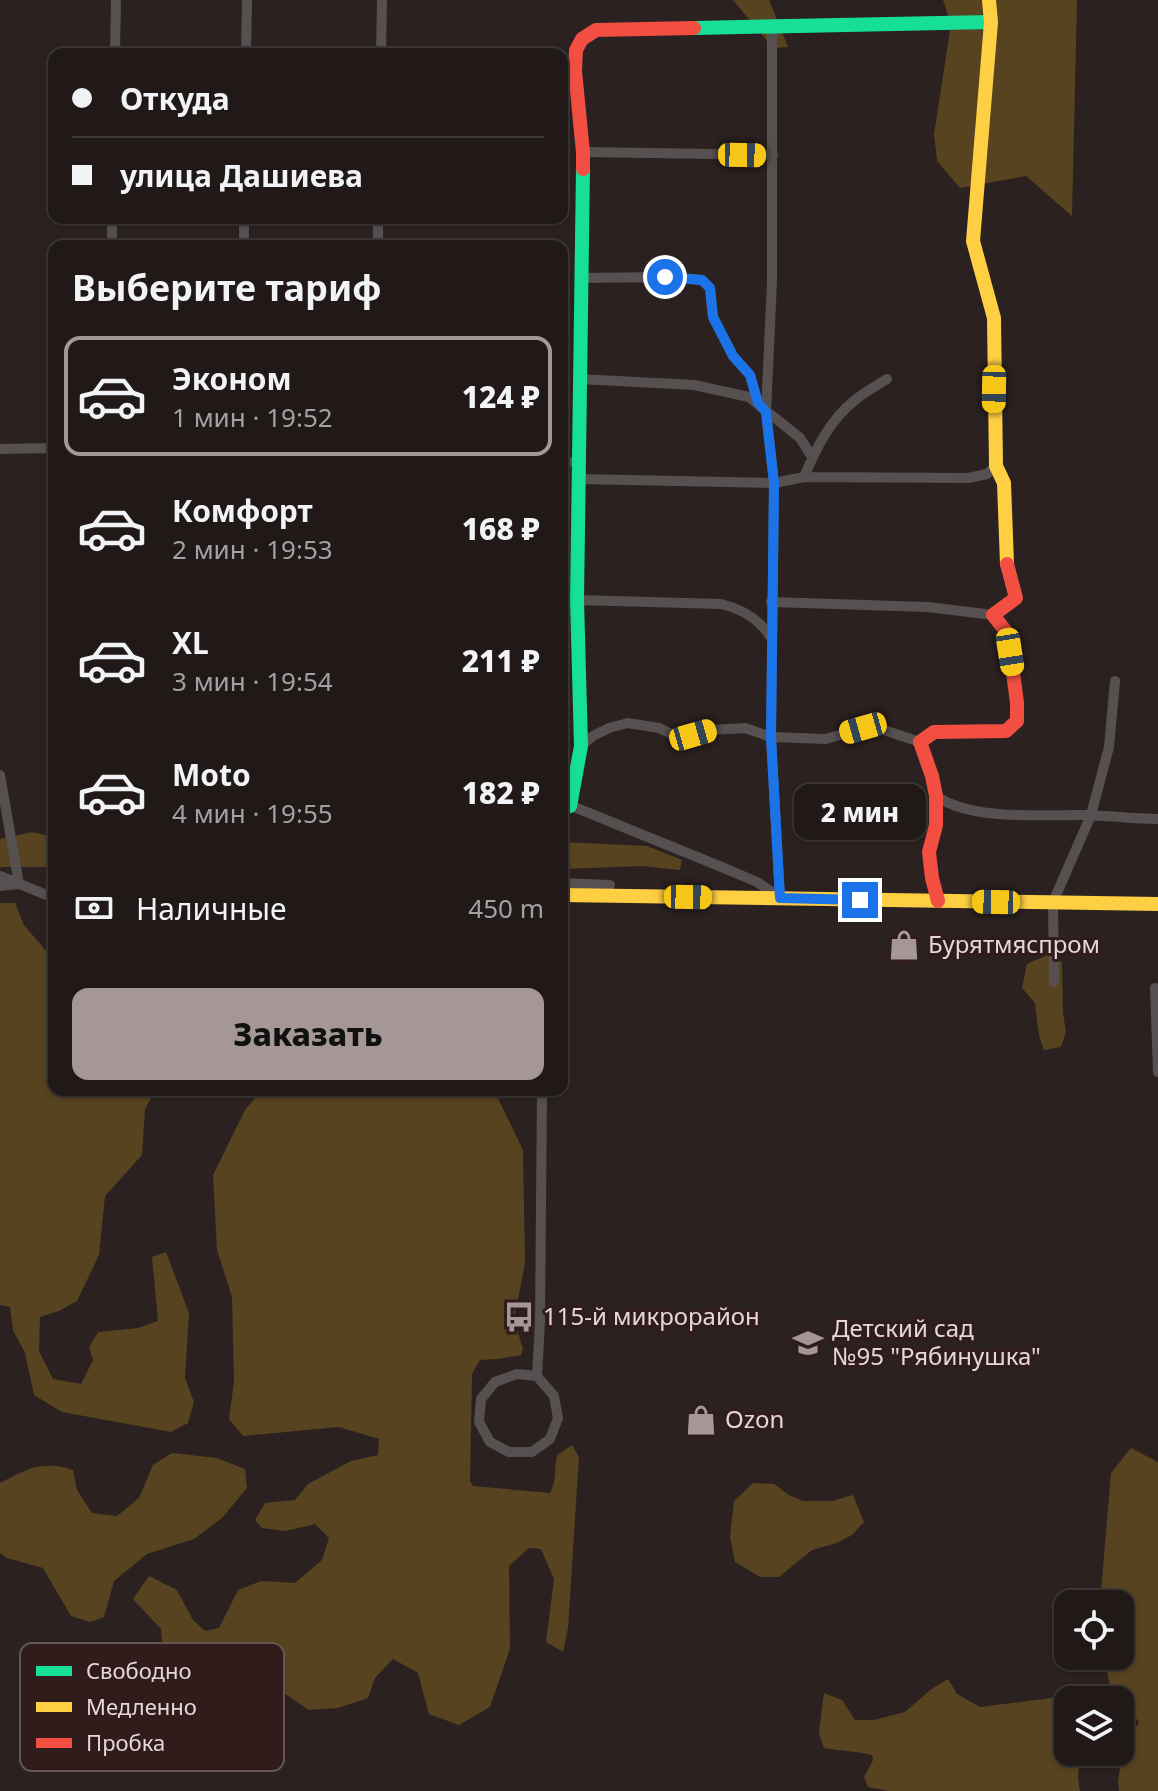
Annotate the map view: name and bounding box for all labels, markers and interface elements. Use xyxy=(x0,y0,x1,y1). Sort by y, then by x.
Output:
text: Откуда xyxy=(120,78,230,119)
car xyxy=(718,143,766,167)
text: улица Дашиева xyxy=(120,155,363,196)
route start xyxy=(647,259,683,295)
text: Выберите тариф xyxy=(72,263,381,312)
text: Эконом xyxy=(172,358,292,399)
icon: car xyxy=(76,360,148,432)
car xyxy=(982,365,1006,413)
text: 124 ₽ xyxy=(462,376,540,417)
text: 1 мин · 19:52 xyxy=(172,399,333,435)
text: Комфорт xyxy=(172,490,313,531)
icon: car xyxy=(76,492,148,564)
text: 168 ₽ xyxy=(462,508,540,549)
text: 2 мин · 19:53 xyxy=(172,531,333,567)
text: XL xyxy=(172,622,209,663)
icon: car xyxy=(76,624,148,696)
car xyxy=(994,626,1026,678)
text: 211 ₽ xyxy=(462,640,540,681)
text: 3 мин · 19:54 xyxy=(172,663,333,699)
car xyxy=(837,710,889,746)
car xyxy=(667,717,719,753)
text: Moto xyxy=(172,754,251,795)
icon: car xyxy=(76,756,148,828)
text: 182 ₽ xyxy=(462,772,540,813)
callout: 2 мин xyxy=(794,784,926,840)
text: 2 мин xyxy=(821,794,899,830)
text: 4 мин · 19:55 xyxy=(172,795,333,831)
route end xyxy=(842,882,878,918)
car xyxy=(664,885,712,909)
icon: cash xyxy=(72,886,116,930)
text: Наличные xyxy=(136,888,287,929)
text: 450 m xyxy=(468,890,544,926)
car xyxy=(972,890,1020,914)
place label: Бурятмяспром xyxy=(928,927,1100,960)
shop icon: Бурятмяспром xyxy=(887,928,921,962)
button: Заказать xyxy=(72,988,544,1080)
place label: 115-й микрорайон xyxy=(543,1299,760,1332)
bus stop icon: 115-й микрорайон xyxy=(502,1300,536,1334)
place label: Детский сад №95 "Рябинушка" xyxy=(832,1311,1041,1372)
school or university icon: Детский сад №95 "Рябинушка" xyxy=(791,1326,825,1360)
place label: Ozon xyxy=(725,1402,784,1435)
shop icon: Ozon xyxy=(684,1403,718,1437)
map controls xyxy=(1054,1590,1134,1766)
button: locate xyxy=(1054,1590,1134,1670)
legend xyxy=(20,1643,284,1771)
text: Свободно xyxy=(86,1655,191,1685)
button: layers xyxy=(1054,1686,1134,1766)
text: Медленно xyxy=(86,1691,197,1721)
text: Пробка xyxy=(86,1727,165,1757)

